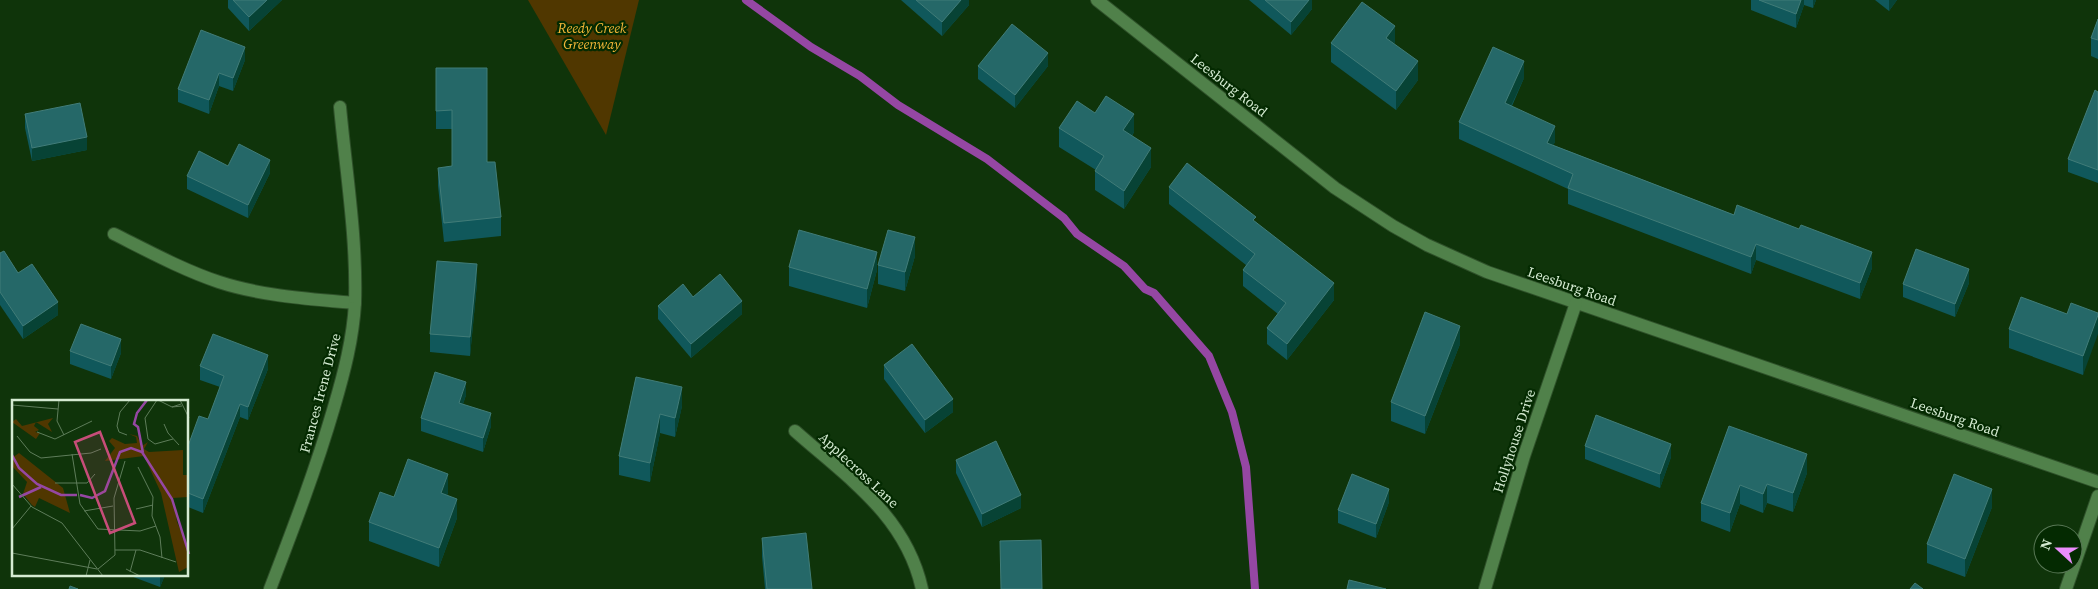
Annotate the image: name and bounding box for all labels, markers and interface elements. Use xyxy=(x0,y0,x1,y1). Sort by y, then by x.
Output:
park label: Reedy Creek Greenway xyxy=(557,18,627,54)
street label: Leesburg Road xyxy=(1186,49,1272,121)
street label: Leesburg Road xyxy=(1525,261,1619,311)
street label: Frances Irene Drive xyxy=(294,331,346,455)
street label: Hollyhouse Drive xyxy=(1488,387,1540,495)
street label: Leesburg Road xyxy=(1908,392,2002,442)
inset map xyxy=(12,400,189,576)
street label: Applecross Lane xyxy=(815,428,903,512)
north arrow xyxy=(2033,524,2083,574)
text: N xyxy=(2035,536,2057,553)

